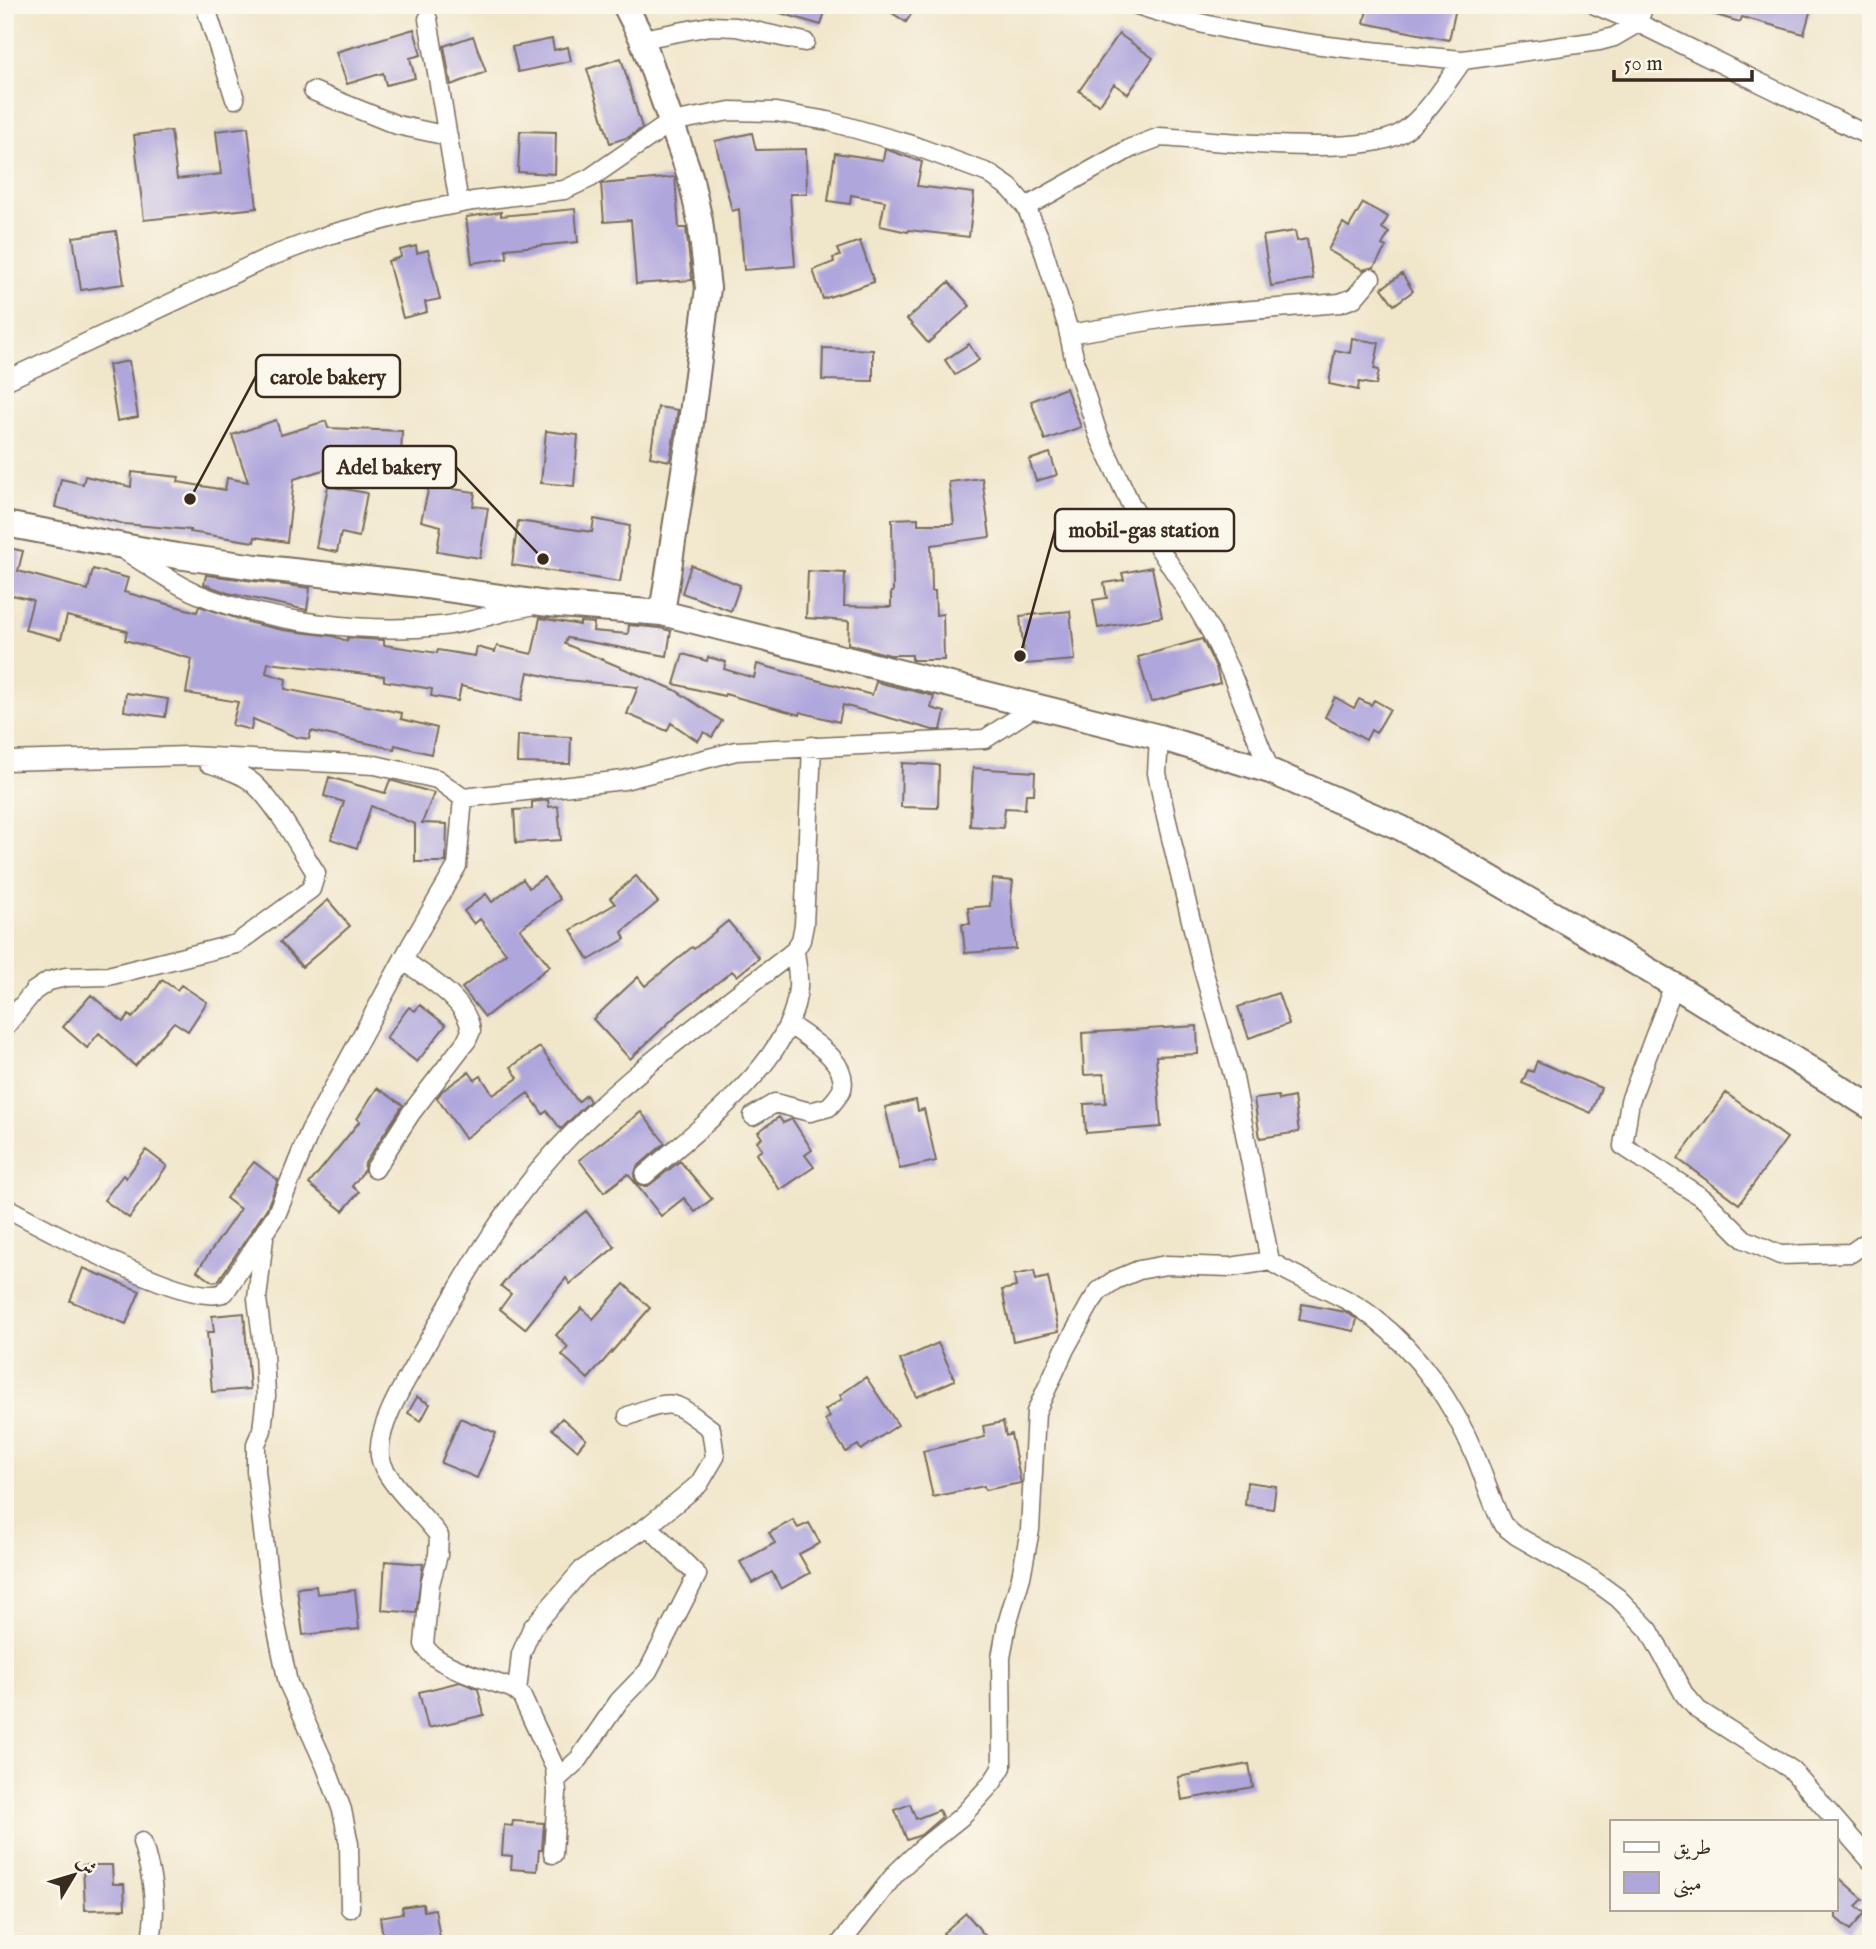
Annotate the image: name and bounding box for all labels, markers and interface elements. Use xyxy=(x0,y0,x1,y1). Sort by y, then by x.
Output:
scale bar xyxy=(1614,38,1752,82)
text: 50 m xyxy=(1624,51,1663,78)
callout: carole bakery xyxy=(256,355,400,397)
text: carole bakery xyxy=(270,365,387,392)
callout: Adel bakery xyxy=(323,446,456,488)
text: Adel bakery xyxy=(336,455,442,482)
callout: mobil-gas station xyxy=(1055,509,1234,551)
text: mobil-gas station xyxy=(1069,518,1219,545)
legend xyxy=(1610,1820,1838,1910)
text: طريق xyxy=(1673,1835,1711,1862)
north arrow xyxy=(38,1840,108,1910)
text: ش xyxy=(71,1851,101,1881)
text: مبنى xyxy=(1673,1871,1702,1898)

